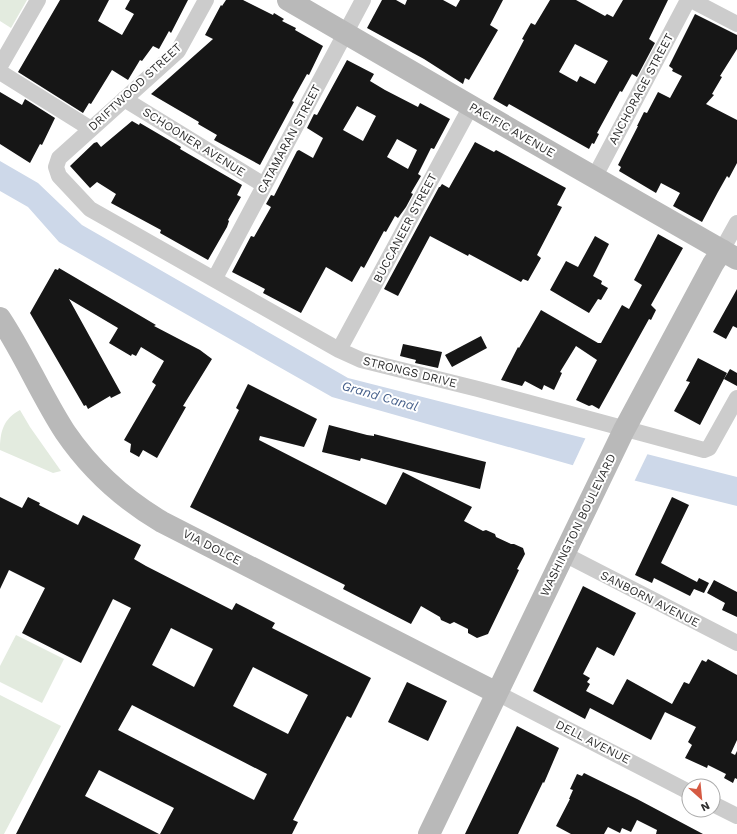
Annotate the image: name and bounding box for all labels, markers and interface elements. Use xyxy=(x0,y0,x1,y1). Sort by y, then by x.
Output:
street label: ANCHORAGE STREET xyxy=(606,31,676,147)
street label: DRIFTWOOD STREET xyxy=(86,40,184,134)
street label: CATAMARAN STREET xyxy=(254,82,324,196)
street label: PACIFIC AVENUE xyxy=(467,100,558,160)
street label: SCHOONER AVENUE xyxy=(140,105,248,179)
street label: BUCCANEER STREET xyxy=(370,171,440,285)
street label: STRONGS DRIVE xyxy=(362,354,459,391)
water label: Grand Canal xyxy=(340,378,420,414)
street label: WASHINGTON BOULEVARD xyxy=(537,451,619,599)
street label: VIA DOLCE xyxy=(181,526,244,568)
street label: SANBORN AVENUE xyxy=(598,568,702,630)
street label: DELL AVENUE xyxy=(553,717,633,767)
north arrow xyxy=(681,778,721,818)
text: N xyxy=(699,799,712,814)

